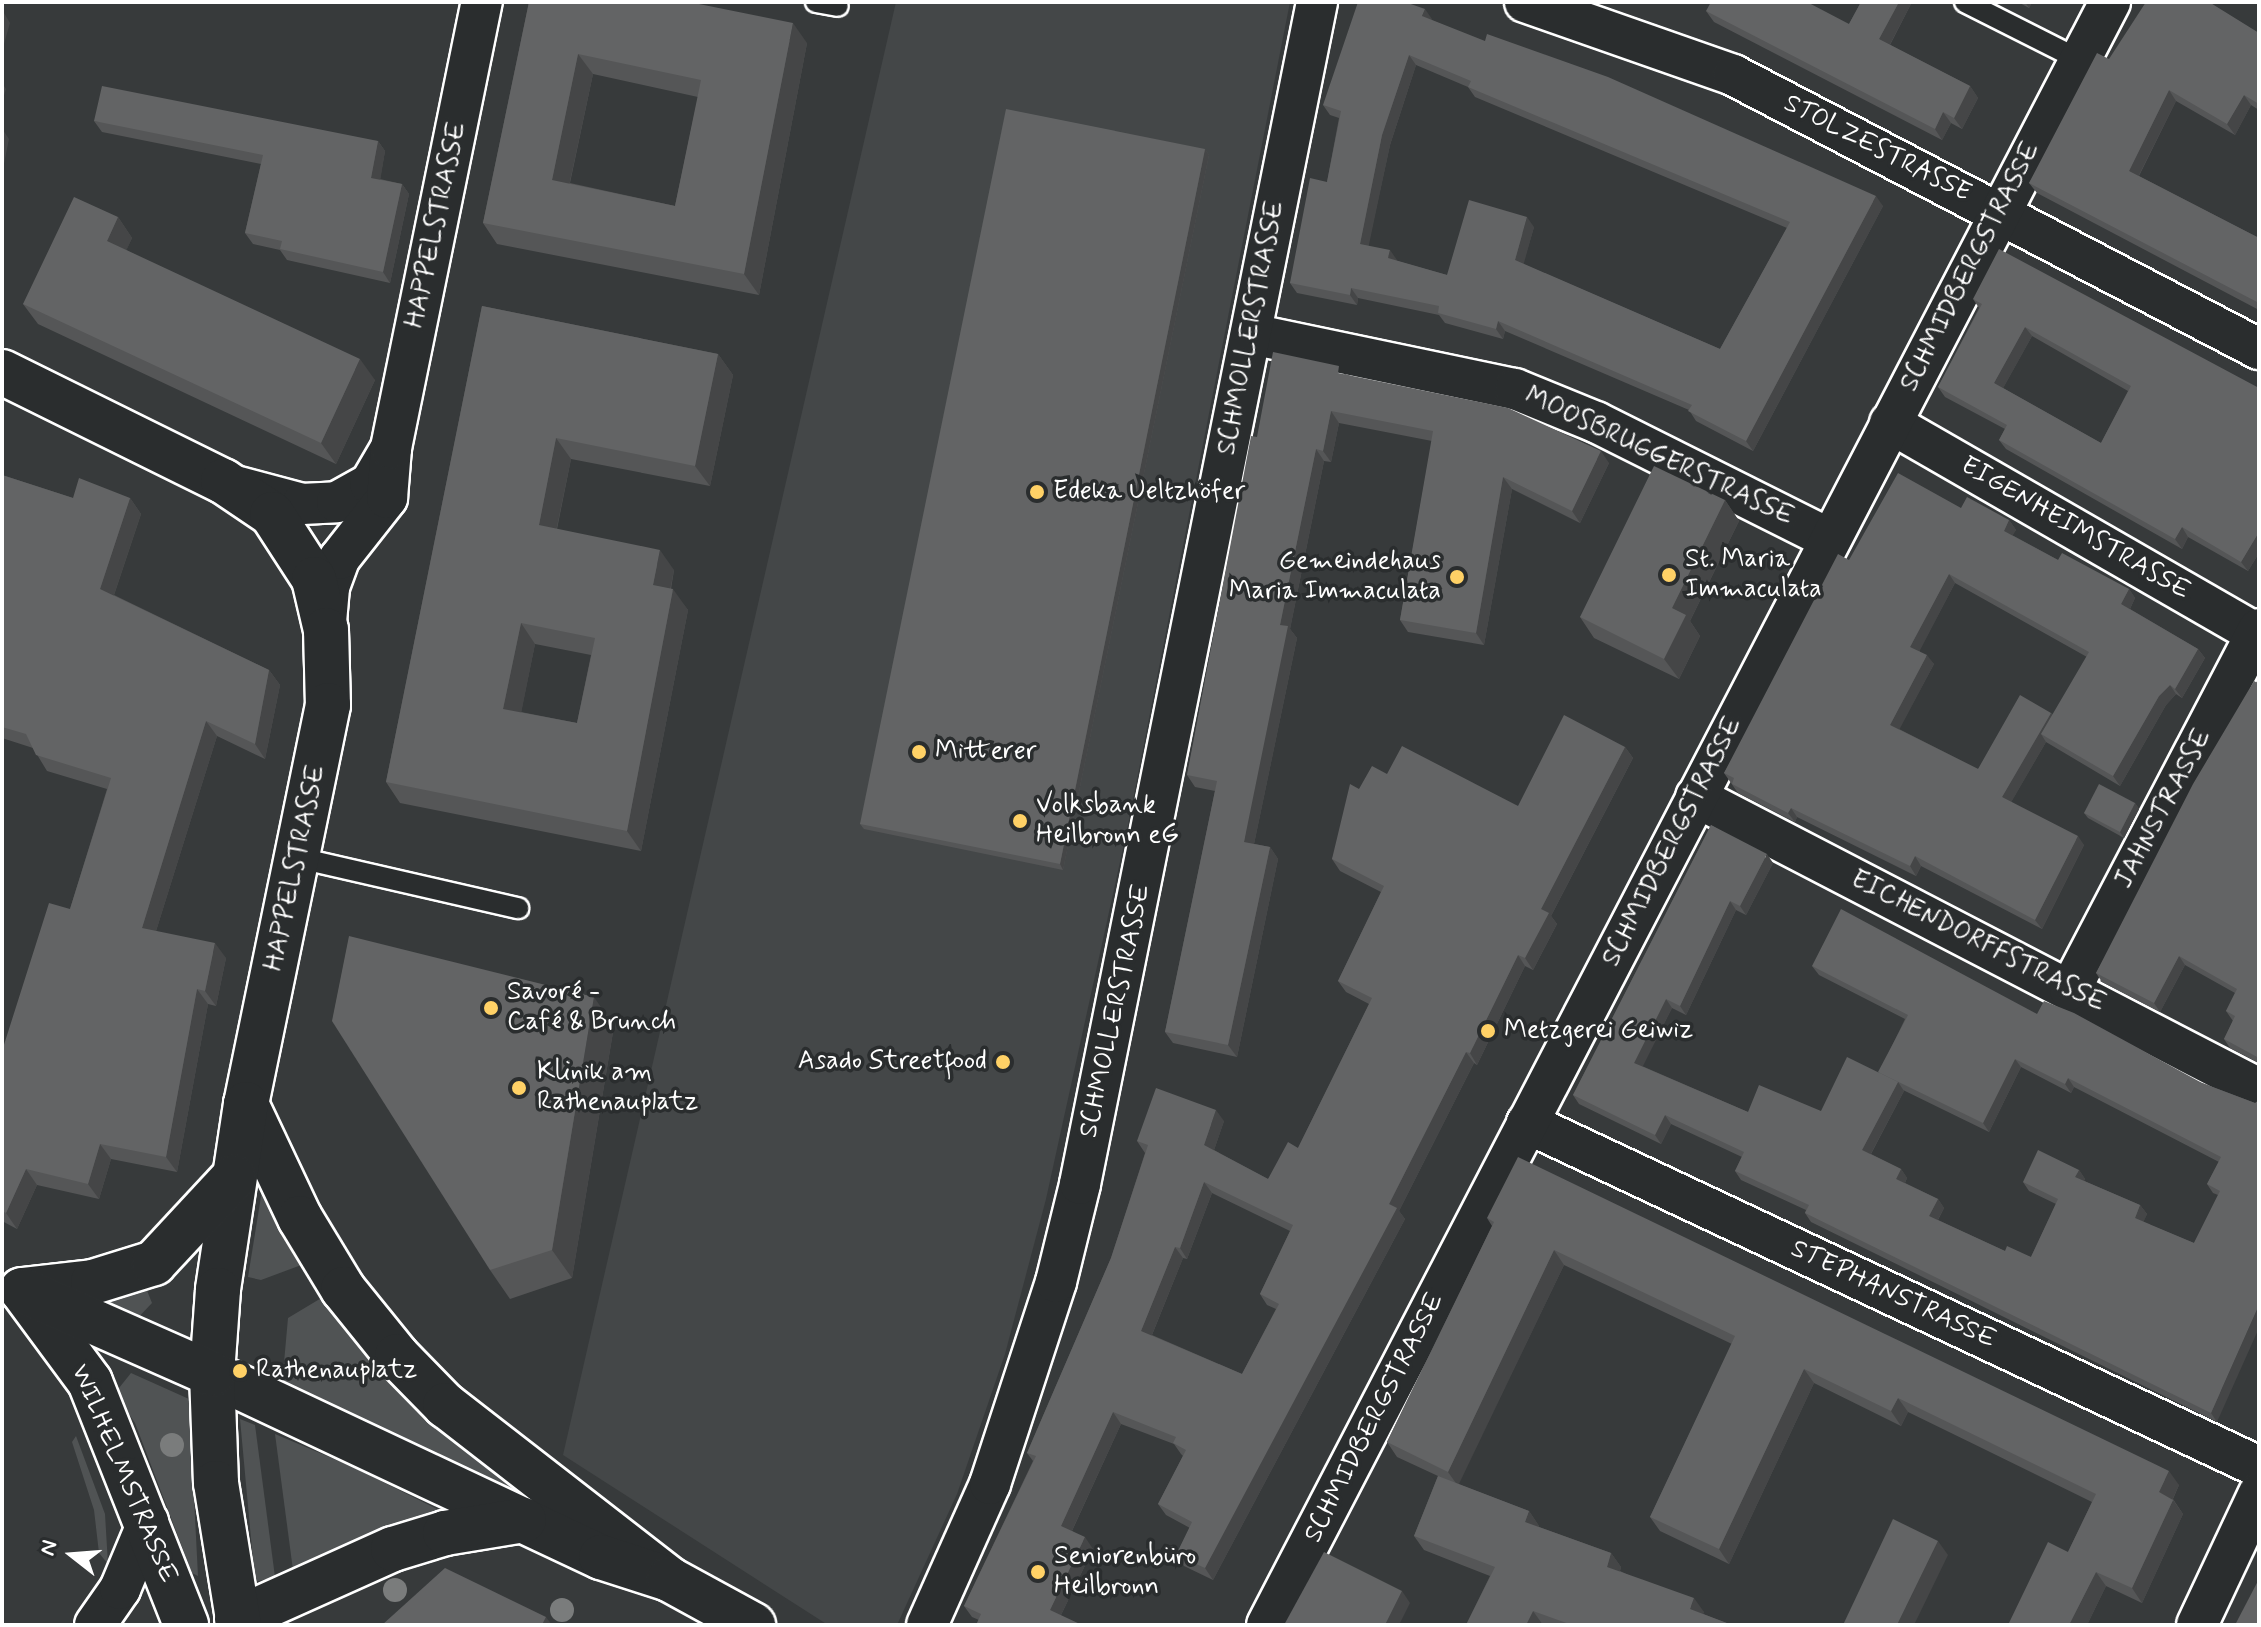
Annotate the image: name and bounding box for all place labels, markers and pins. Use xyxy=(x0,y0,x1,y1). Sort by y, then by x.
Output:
place label: Edeka Ueltzhöfer xyxy=(1053,476,1245,508)
marker: Edeka Ueltzhöfer xyxy=(1028,483,1046,501)
place label: St. Maria Immaculata xyxy=(1685,544,1822,606)
place label: Gemeindehaus Maria Immaculata xyxy=(1229,546,1441,608)
marker: St. Maria Immaculata xyxy=(1660,566,1678,584)
marker: Gemeindehaus Maria Immaculata xyxy=(1448,568,1466,586)
place label: Mitterer xyxy=(935,736,1037,768)
marker: Mitterer xyxy=(910,743,928,761)
place label: Volksbank Heilbronn eG xyxy=(1036,790,1178,852)
marker: Volksbank Heilbronn eG xyxy=(1011,812,1029,830)
place label: Savoré - Café & Brunch xyxy=(507,977,676,1038)
marker: Savoré - Café & Brunch xyxy=(482,999,500,1017)
place label: Metzgerei Geiwiz xyxy=(1504,1015,1693,1047)
marker: Metzgerei Geiwiz xyxy=(1479,1022,1497,1040)
place label: Asado Streetfood xyxy=(799,1046,987,1078)
marker: Asado Streetfood xyxy=(994,1053,1012,1071)
place label: Klinik am Rathenauplatz xyxy=(537,1057,698,1118)
marker: Klinik am Rathenauplatz xyxy=(508,1077,530,1099)
place label: Rathenauplatz xyxy=(256,1355,417,1387)
marker: Rathenauplatz xyxy=(231,1362,249,1380)
place label: Seniorenbüro Heilbronn xyxy=(1054,1541,1196,1602)
marker: Seniorenbüro Heilbronn xyxy=(1029,1563,1047,1581)

